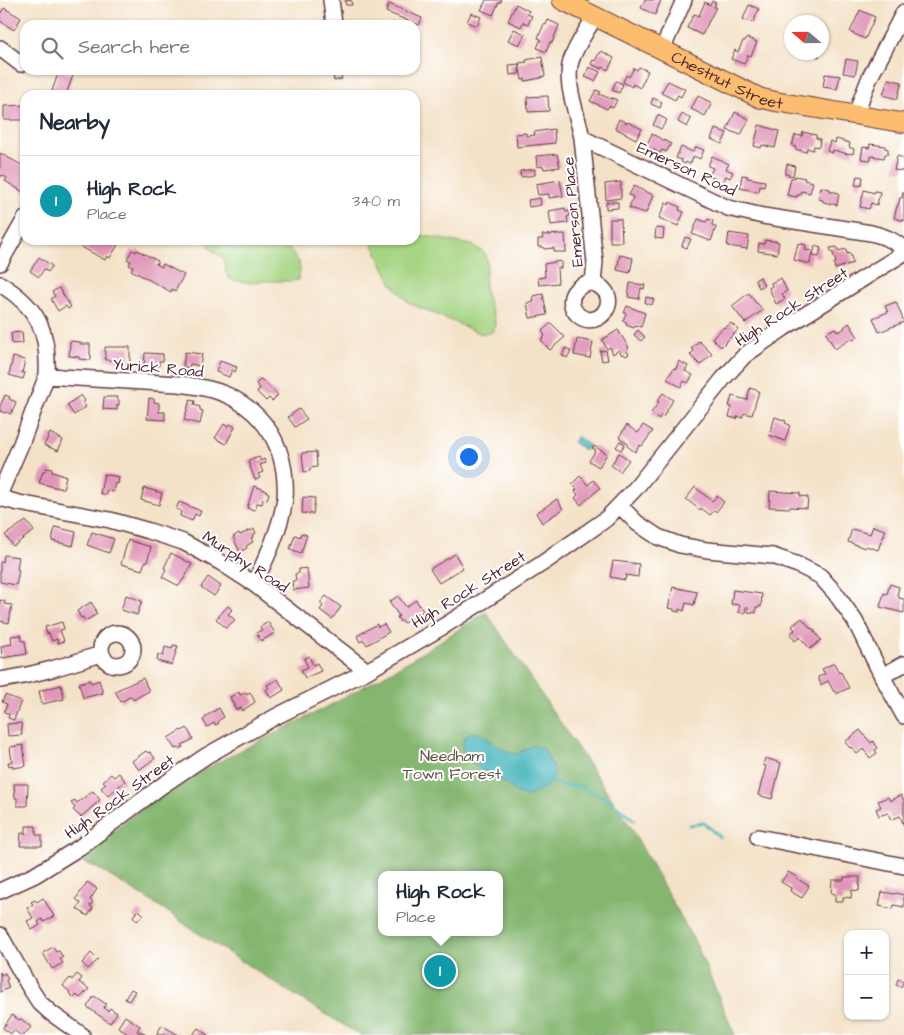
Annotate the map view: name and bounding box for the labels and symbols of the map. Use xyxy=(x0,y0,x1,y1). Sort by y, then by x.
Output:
north arrow xyxy=(784,15,829,60)
street label: Chestnut Street xyxy=(667,46,785,115)
street label: Emerson Road xyxy=(633,136,740,202)
street label: Emerson Place xyxy=(557,156,589,268)
street label: High Rock Street xyxy=(731,262,853,353)
street label: Yurick Road xyxy=(112,353,204,383)
your location xyxy=(456,444,482,470)
street label: Murphy Road xyxy=(197,526,293,599)
street label: High Rock Street xyxy=(407,546,531,635)
park label: Needham Town Forest xyxy=(403,745,502,785)
street label: High Rock Street xyxy=(60,749,180,845)
pin: 1 xyxy=(424,952,456,990)

